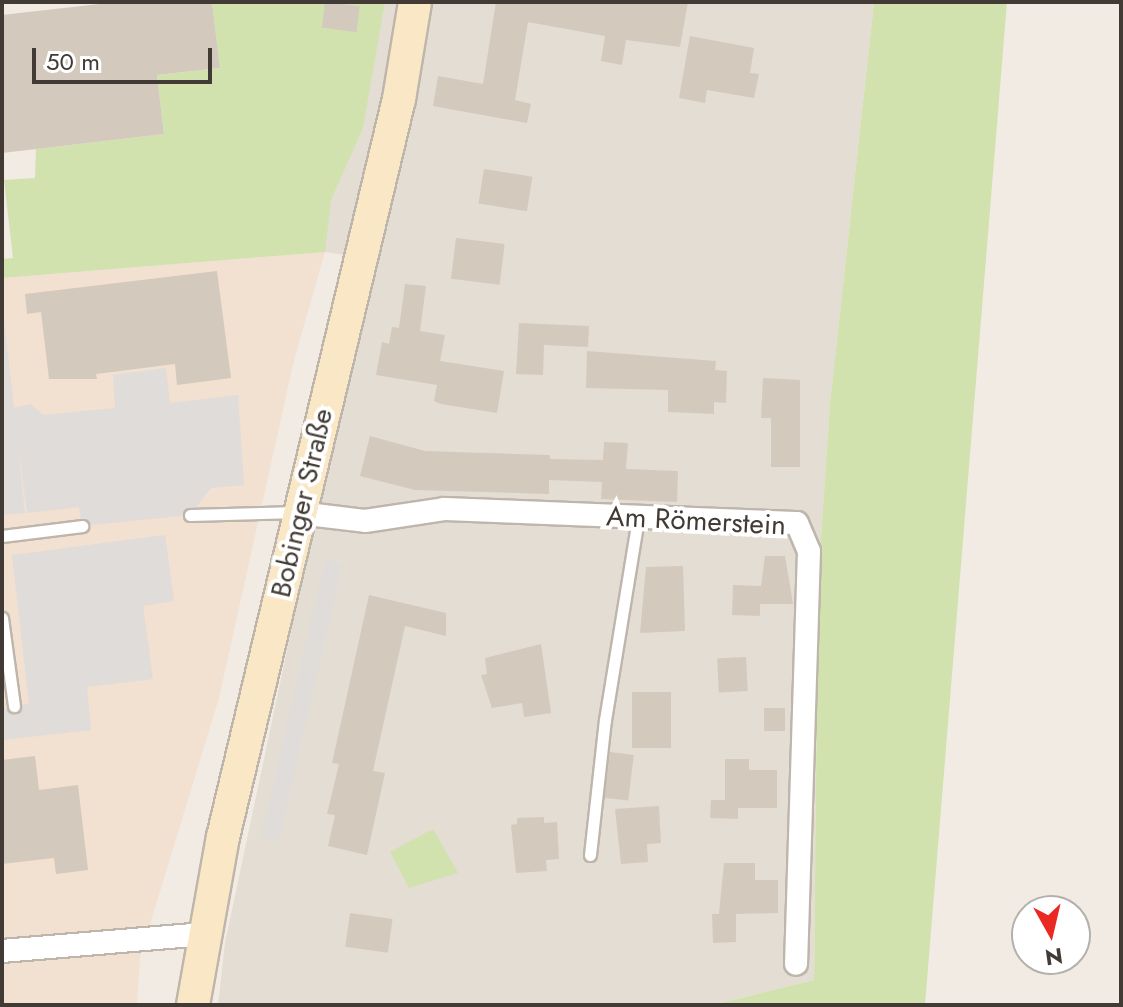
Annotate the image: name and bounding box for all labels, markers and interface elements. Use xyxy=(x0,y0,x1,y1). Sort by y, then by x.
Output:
scale bar xyxy=(36,32,216,82)
text: 50 m xyxy=(46,44,100,79)
street label: Bobinger Straße xyxy=(264,405,340,601)
street label: Am Römerstein xyxy=(605,500,787,542)
north arrow xyxy=(1011,895,1091,975)
text: N xyxy=(1043,940,1065,974)

